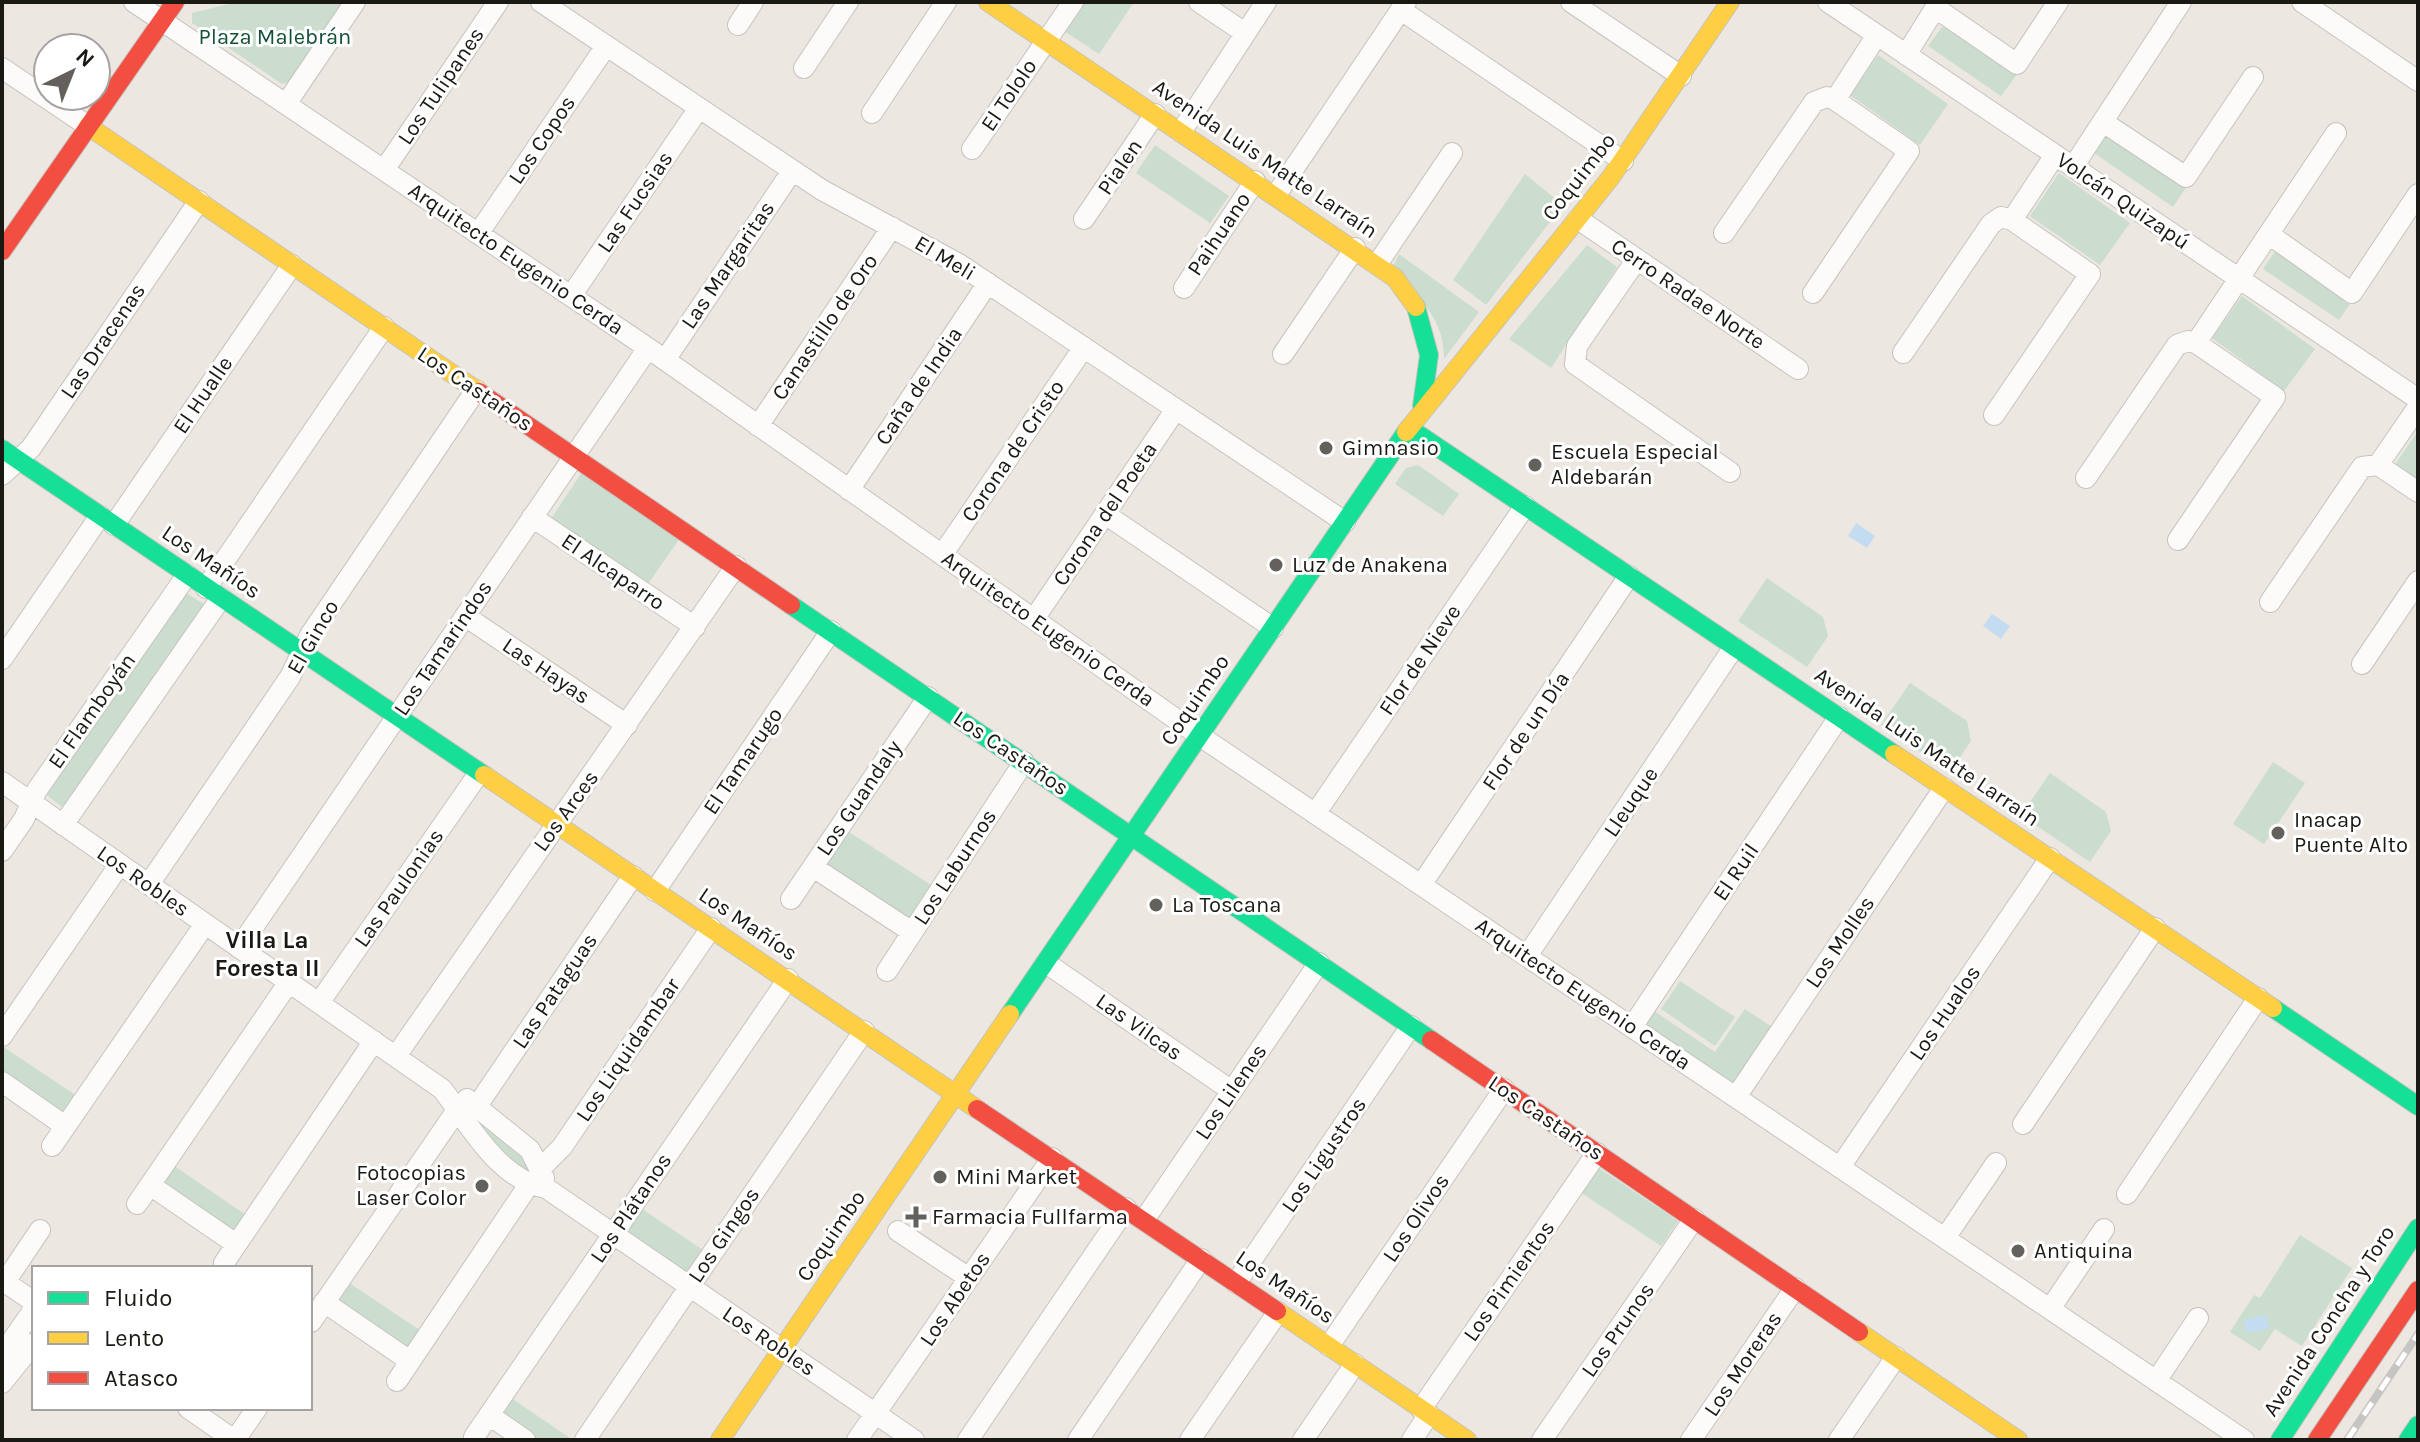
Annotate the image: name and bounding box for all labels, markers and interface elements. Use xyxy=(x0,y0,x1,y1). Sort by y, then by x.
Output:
street label: Los Tulipanes xyxy=(392,22,490,150)
park label: Plaza Malebrán xyxy=(199,24,351,50)
north arrow xyxy=(32,32,112,112)
text: N xyxy=(70,43,100,73)
street label: El Tololo xyxy=(975,54,1043,136)
street label: Avenida Luis Matte Larraín xyxy=(1148,74,1382,244)
street label: Los Copos xyxy=(503,91,581,189)
street label: Coquimbo xyxy=(1537,128,1621,226)
street label: Pialen xyxy=(1092,134,1148,200)
street label: Las Fucsias xyxy=(592,146,678,258)
street label: Volcán Quizapú xyxy=(2052,147,2194,255)
street label: Arquitecto Eugenio Cerda xyxy=(403,177,629,341)
street label: Paihuano xyxy=(1182,187,1256,281)
street label: Las Margaritas xyxy=(676,196,780,334)
street label: El Meli xyxy=(910,230,980,286)
street label: Cerro Radae Norte xyxy=(1606,233,1770,355)
street label: Canastillo de Oro xyxy=(766,249,884,405)
street label: Las Dracenas xyxy=(55,278,151,404)
street label: Caña de India xyxy=(870,322,968,450)
street label: Los Castaños xyxy=(412,341,538,437)
street label: El Hualle xyxy=(168,351,238,439)
street label: Corona de Cristo xyxy=(956,375,1070,527)
place label: Gimnasio xyxy=(1342,435,1439,461)
street label: Corona del Poeta xyxy=(1047,437,1163,591)
marker: Gimnasio xyxy=(1317,439,1335,457)
place label: Escuela Especial Aldebarán xyxy=(1551,439,1719,490)
marker: Escuela Especial Aldebarán xyxy=(1526,456,1544,474)
street label: Los Mañíos xyxy=(157,520,265,604)
street label: El Alcaparro xyxy=(556,528,670,616)
street label: Arquitecto Eugenio Cerda xyxy=(936,545,1160,713)
place label: Luz de Anakena xyxy=(1292,552,1448,578)
marker: Luz de Anakena xyxy=(1267,556,1285,574)
street label: Los Tamarindos xyxy=(388,575,498,721)
street label: El Ginco xyxy=(281,595,345,679)
street label: Flor de Nieve xyxy=(1374,600,1466,720)
street label: Las Hayas xyxy=(497,632,595,710)
street label: El Flamboyán xyxy=(43,648,141,774)
street label: Coquimbo xyxy=(1155,650,1235,750)
street label: Avenida Luis Matte Larraín xyxy=(1810,662,2044,832)
street label: Flor de un Día xyxy=(1477,667,1575,795)
street label: El Tamarugo xyxy=(698,703,788,819)
street label: Los Castaños xyxy=(948,705,1074,801)
street label: Los Guandaly xyxy=(811,735,907,861)
street label: Lleuque xyxy=(1598,762,1664,842)
street label: Los Arces xyxy=(528,765,604,857)
street label: Los Laburnos xyxy=(908,804,1002,930)
place label: Inacap Puente Alto xyxy=(2294,807,2408,858)
street label: Las Paulonias xyxy=(349,824,449,952)
marker: Inacap Puente Alto xyxy=(2269,824,2287,842)
street label: El Ruil xyxy=(1708,839,1764,905)
street label: Los Robles xyxy=(92,840,194,922)
street label: Los Mañíos xyxy=(694,882,802,966)
street label: Los Molles xyxy=(1800,891,1880,993)
place label: La Toscana xyxy=(1172,892,1281,918)
marker: La Toscana xyxy=(1147,896,1165,914)
street label: Arquitecto Eugenio Cerda xyxy=(1470,912,1696,1076)
district label: Villa La Foresta II xyxy=(215,926,319,982)
street label: Las Pataguas xyxy=(507,928,603,1054)
street label: Los Hualos xyxy=(1904,961,1986,1065)
street label: Los Liquidambar xyxy=(570,973,686,1127)
street label: Las Vilcas xyxy=(1091,988,1187,1066)
street label: Los Lilenes xyxy=(1190,1039,1272,1145)
street label: Los Castaños xyxy=(1483,1070,1609,1166)
street label: Los Ligustros xyxy=(1276,1093,1372,1217)
street label: Los Plátanos xyxy=(585,1148,677,1268)
place label: Fotocopias Laser Color xyxy=(356,1160,466,1211)
place label: Mini Market xyxy=(956,1164,1077,1190)
marker: Mini Market xyxy=(931,1168,949,1186)
street label: Los Olivos xyxy=(1377,1169,1455,1267)
marker: Fotocopias Laser Color xyxy=(473,1177,491,1195)
street label: Los Gingos xyxy=(683,1183,765,1287)
street label: Coquimbo xyxy=(791,1186,871,1286)
place label: Farmacia Fullfarma xyxy=(932,1204,1128,1230)
marker: Farmacia Fullfarma xyxy=(907,1208,925,1226)
street label: Los Pimientos xyxy=(1458,1216,1560,1346)
street label: Avenida Concha y Toro xyxy=(2258,1221,2400,1421)
place label: Antiquina xyxy=(2034,1238,2133,1264)
marker: Antiquina xyxy=(2009,1242,2027,1260)
street label: Los Mañíos xyxy=(1231,1245,1339,1329)
street label: Los Abetos xyxy=(914,1247,996,1351)
legend xyxy=(32,1266,312,1410)
street label: Los Prunos xyxy=(1576,1278,1660,1382)
text: Fluido xyxy=(104,1284,172,1312)
street label: Los Robles xyxy=(718,1300,820,1382)
street label: Los Moreras xyxy=(1698,1307,1788,1421)
text: Lento xyxy=(104,1324,164,1352)
text: Atasco xyxy=(104,1364,178,1392)

